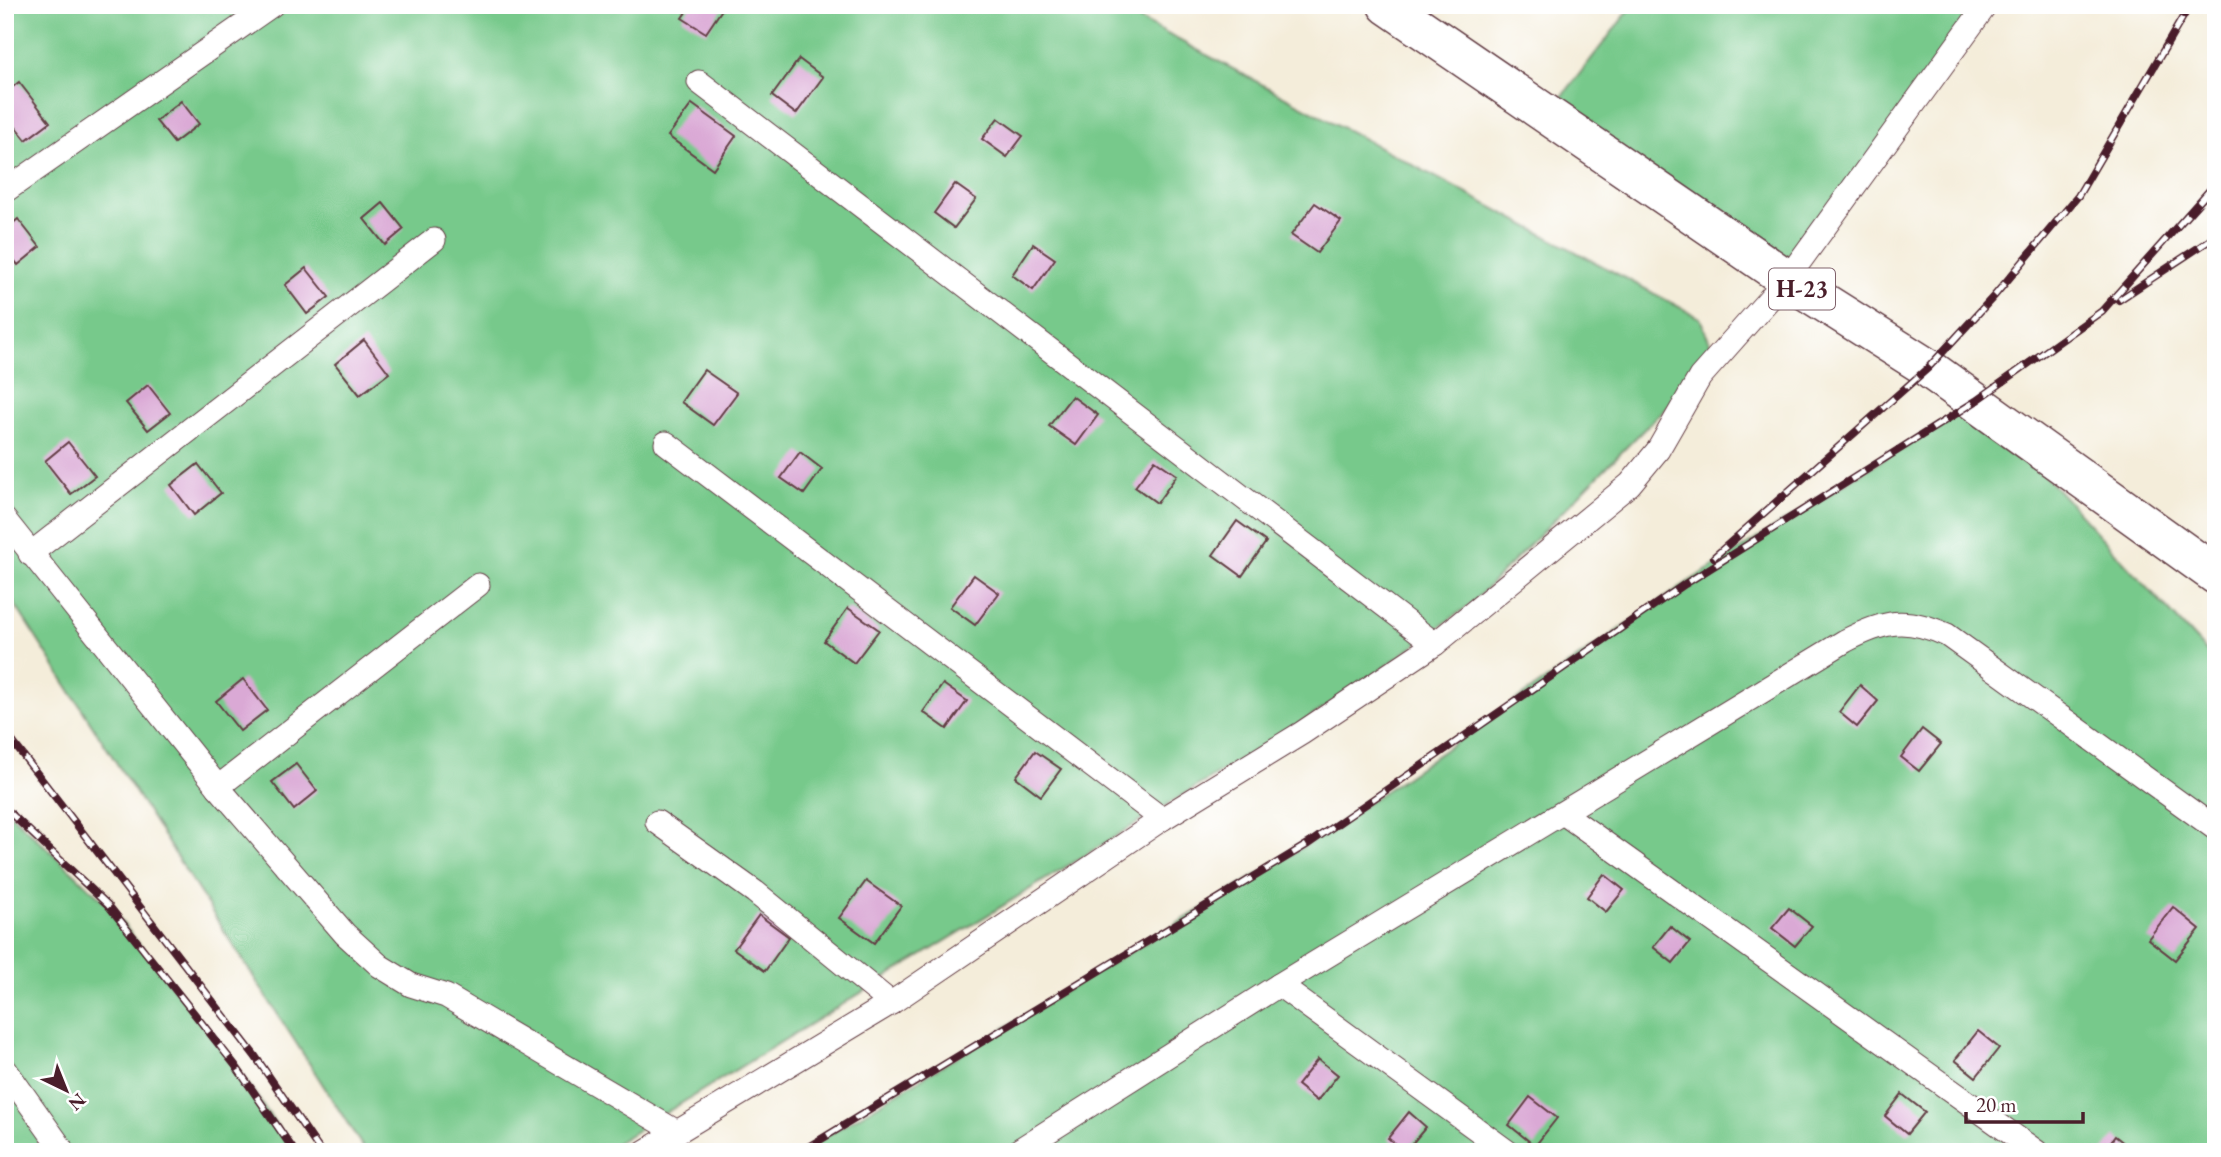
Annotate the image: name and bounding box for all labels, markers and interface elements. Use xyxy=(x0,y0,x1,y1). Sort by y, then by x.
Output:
road number: Н-23 xyxy=(1769,268,1835,310)
north arrow xyxy=(32,1056,102,1126)
scale bar xyxy=(1966,1080,2083,1124)
text: N xyxy=(63,1088,91,1117)
text: 20 m xyxy=(1976,1091,2017,1118)

